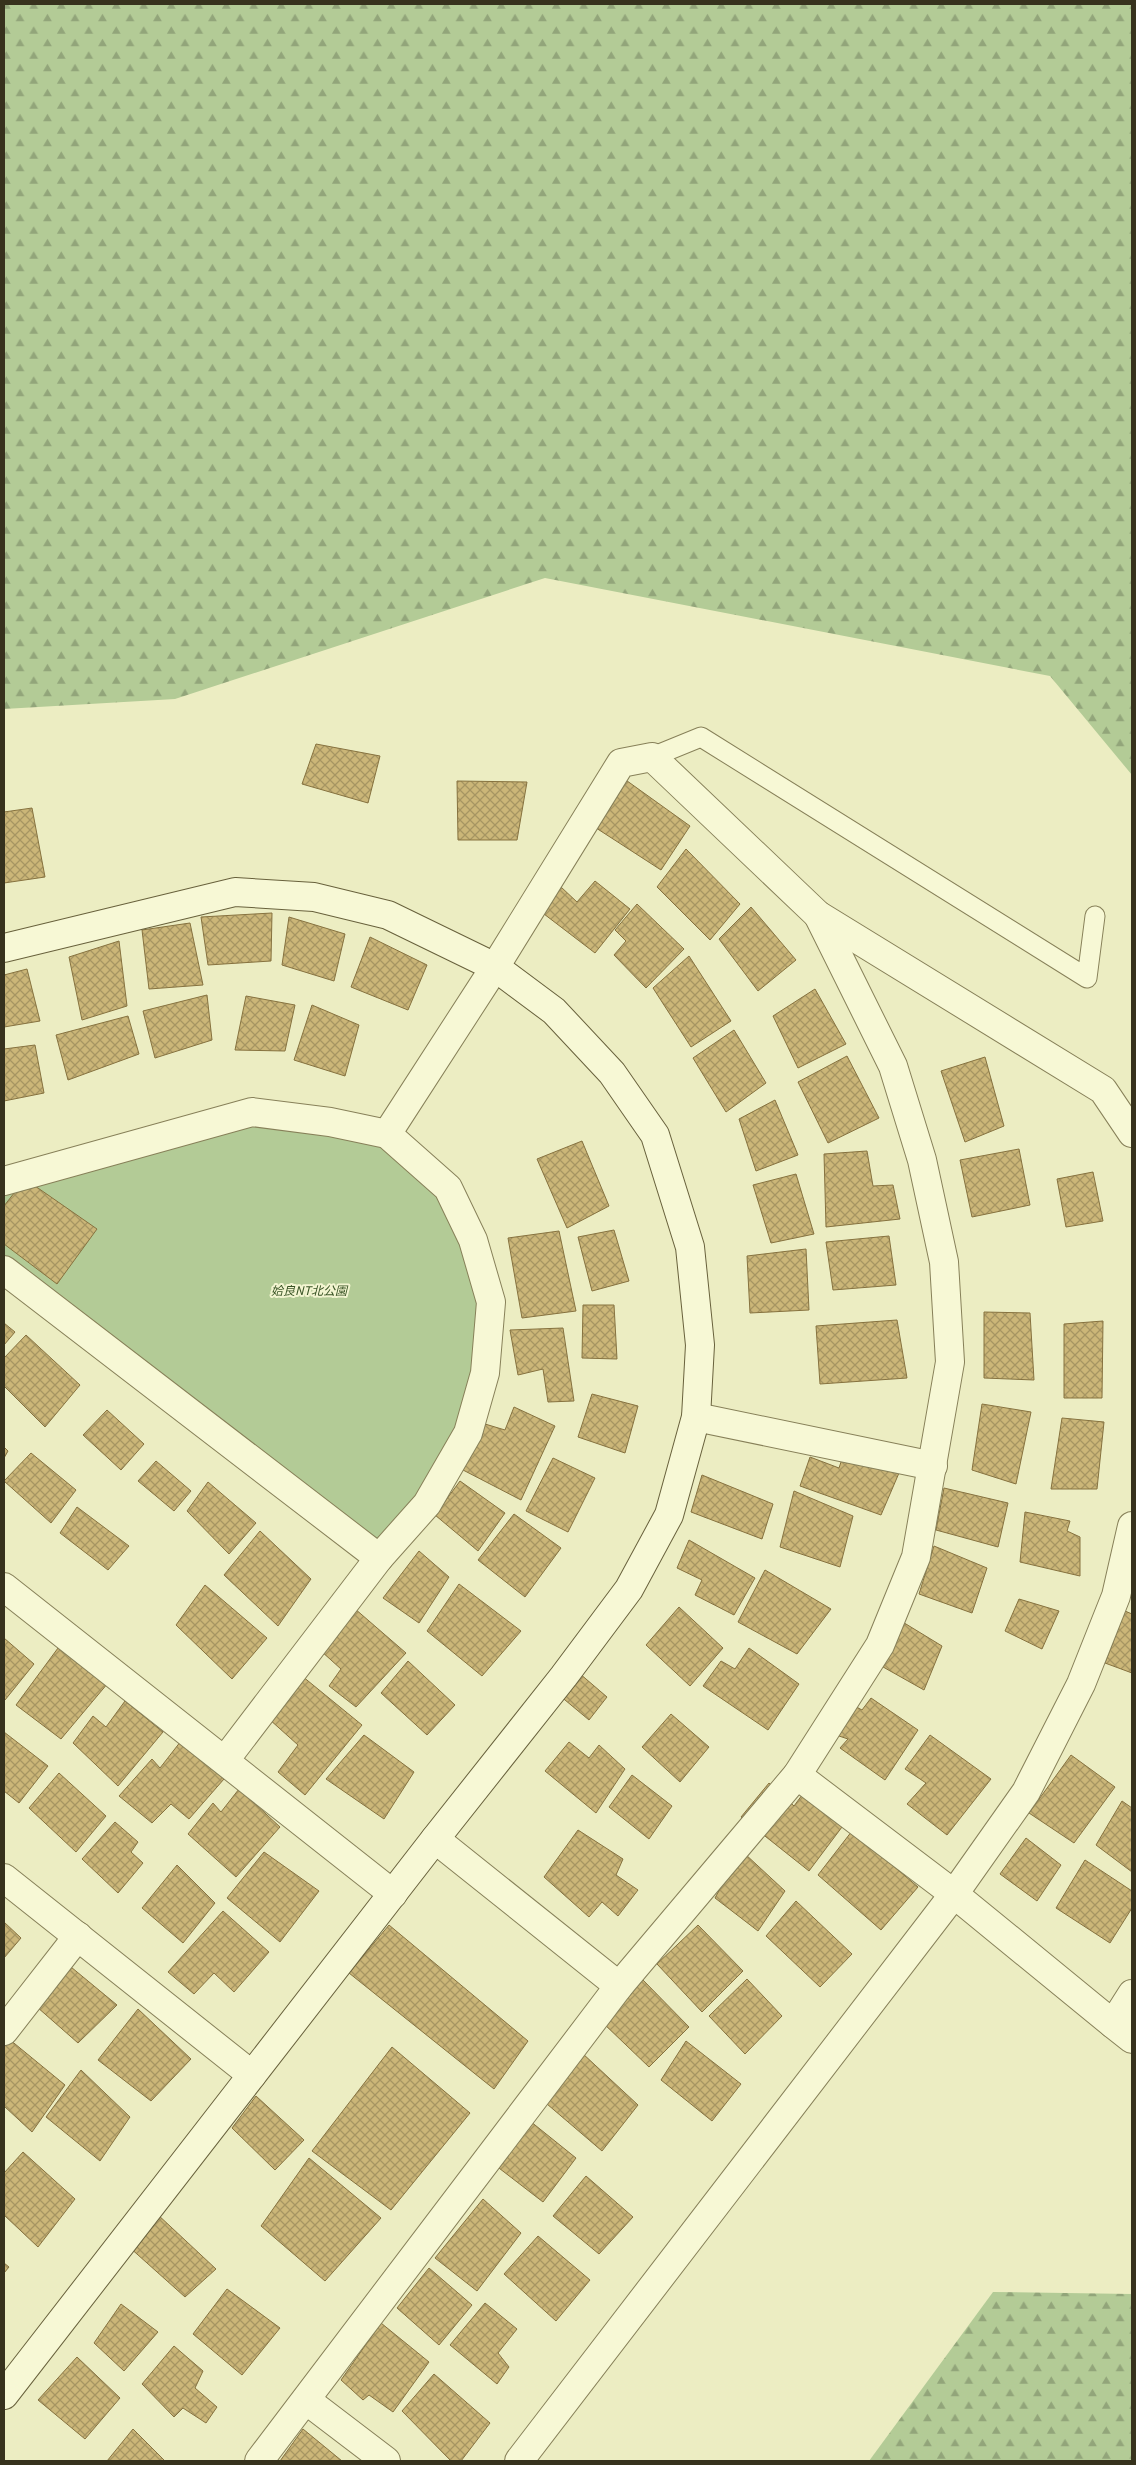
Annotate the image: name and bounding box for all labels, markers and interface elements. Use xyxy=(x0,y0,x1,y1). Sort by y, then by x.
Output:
park label: 姶良NT北公園 xyxy=(271,1281,349,1298)

